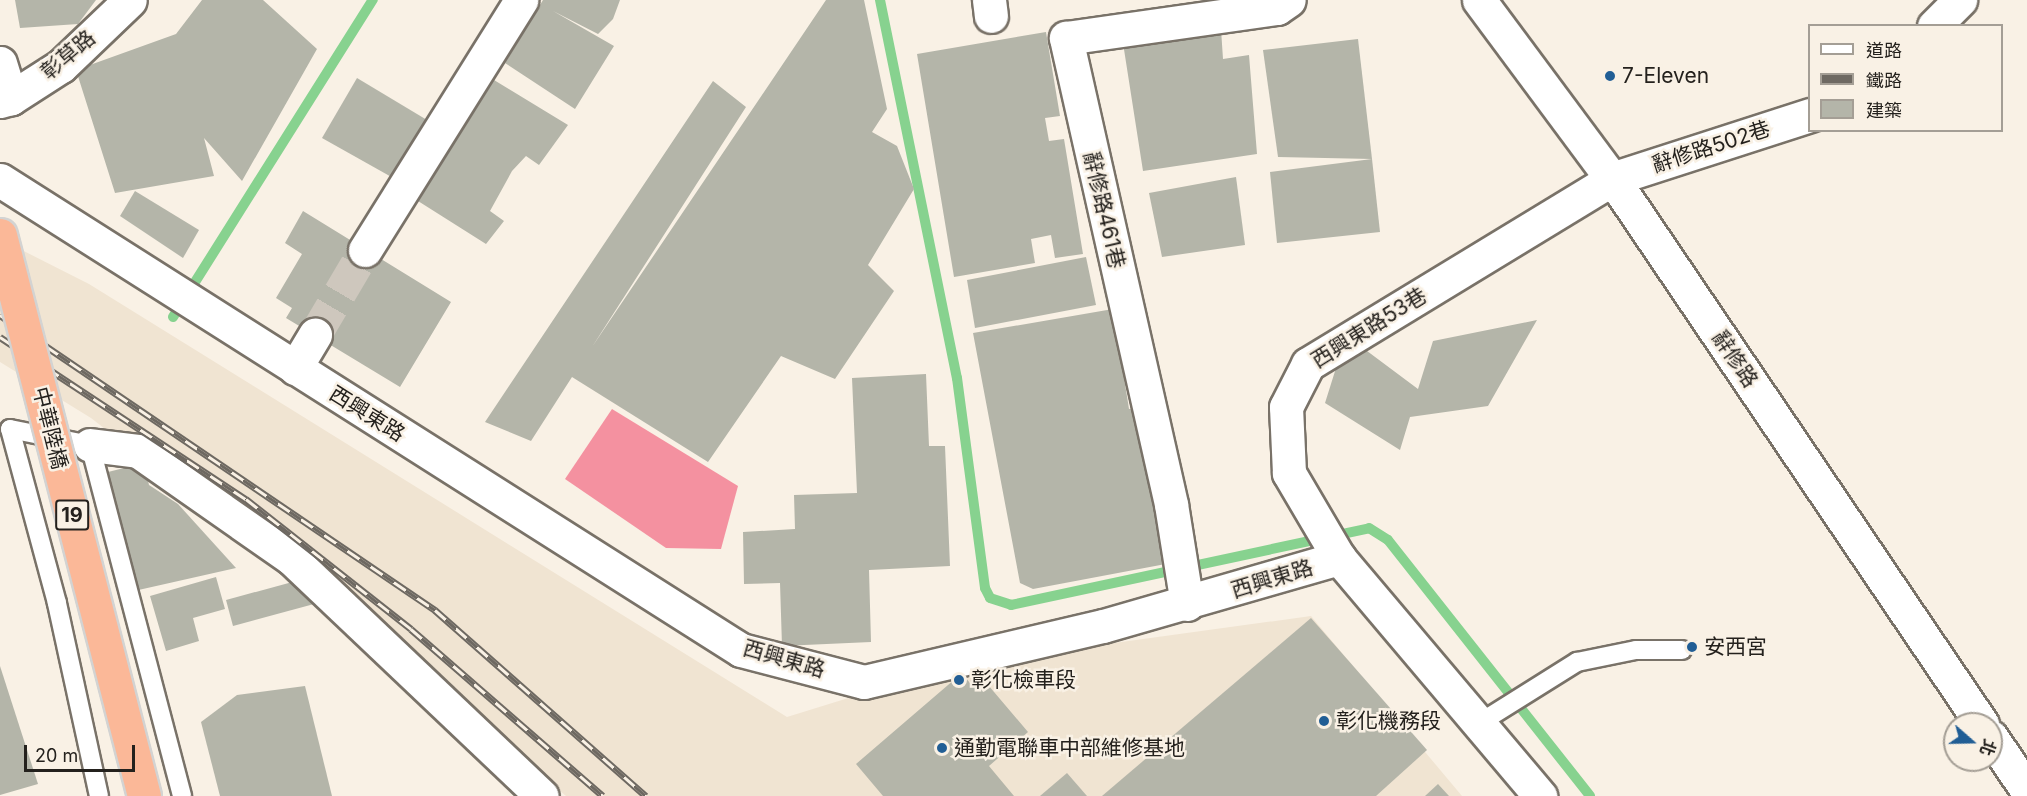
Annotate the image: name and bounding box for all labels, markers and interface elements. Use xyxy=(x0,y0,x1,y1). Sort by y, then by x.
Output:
legend xyxy=(1808,24,2003,132)
street label: 彰草路 xyxy=(36,25,100,85)
text: 道路 xyxy=(1866,40,1902,61)
place label: 7-Eleven xyxy=(1622,63,1709,89)
marker: 7-Eleven xyxy=(1603,69,1617,83)
text: 鐵路 xyxy=(1866,70,1902,91)
text: 建築 xyxy=(1866,100,1902,121)
street label: 辭修路502巷 xyxy=(1649,116,1773,178)
street label: 辭修路461巷 xyxy=(1078,149,1130,271)
street label: 西興東路53巷 xyxy=(1307,283,1431,373)
street label: 辭修路 xyxy=(1707,326,1763,392)
street label: 西興東路 xyxy=(325,381,409,447)
street label: 中華陸橋 xyxy=(28,384,72,472)
road number: 19 xyxy=(54,498,90,532)
street label: 西興東路 xyxy=(1228,555,1316,603)
place label: 安西宮 xyxy=(1704,634,1767,660)
street label: 西興東路 xyxy=(740,635,828,683)
marker: 安西宮 xyxy=(1685,640,1699,654)
place label: 彰化檢車段 xyxy=(971,667,1076,693)
marker: 彰化檢車段 xyxy=(952,673,966,687)
place label: 彰化機務段 xyxy=(1336,708,1441,734)
north arrow xyxy=(1943,712,2003,772)
marker: 彰化機務段 xyxy=(1317,714,1331,728)
scale bar xyxy=(27,733,138,771)
place label: 通勤電聯車中部維修基地 xyxy=(954,735,1185,761)
text: 北 xyxy=(1976,737,2000,758)
marker: 通勤電聯車中部維修基地 xyxy=(935,741,949,755)
text: 20 m xyxy=(35,745,78,766)

